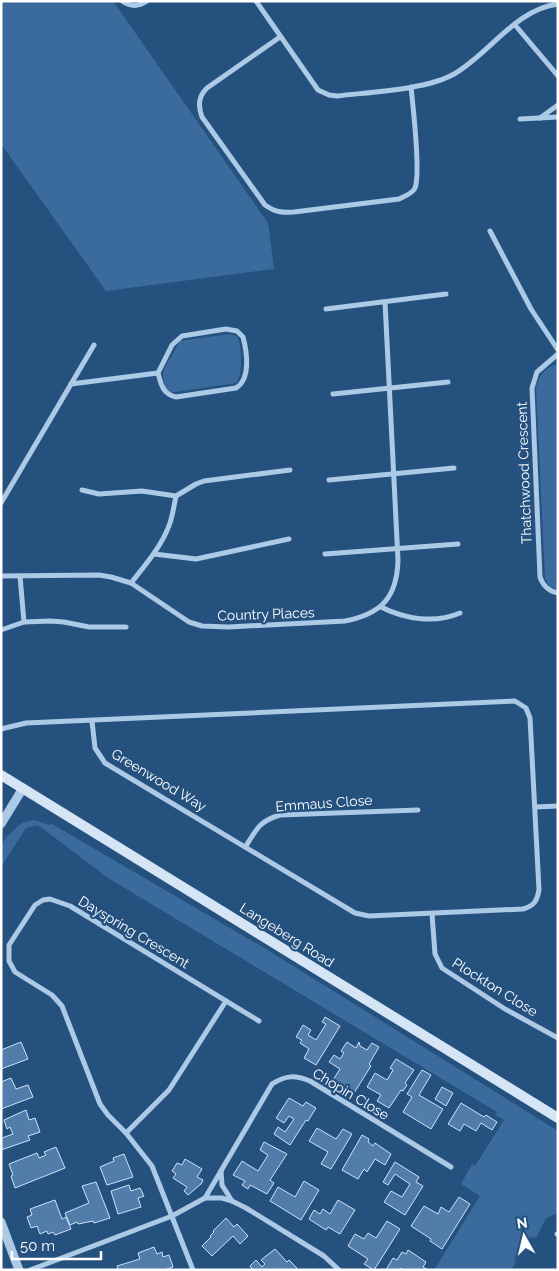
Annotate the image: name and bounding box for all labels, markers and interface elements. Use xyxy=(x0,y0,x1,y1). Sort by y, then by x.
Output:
street label: Thatchwood Crescent xyxy=(514,401,534,544)
street label: Country Places xyxy=(217,604,315,624)
street label: Greenwood Way xyxy=(109,745,210,815)
street label: Emmaus Close xyxy=(275,792,373,814)
street label: Dayspring Crescent xyxy=(76,893,193,972)
street label: Langeberg Road xyxy=(237,900,337,970)
street label: Plockton Close xyxy=(449,954,541,1020)
street label: Chopin Close xyxy=(310,1065,392,1123)
north arrow xyxy=(499,1211,549,1261)
text: N xyxy=(516,1214,529,1232)
scale bar xyxy=(12,1228,101,1260)
text: 50 m xyxy=(20,1237,55,1255)

